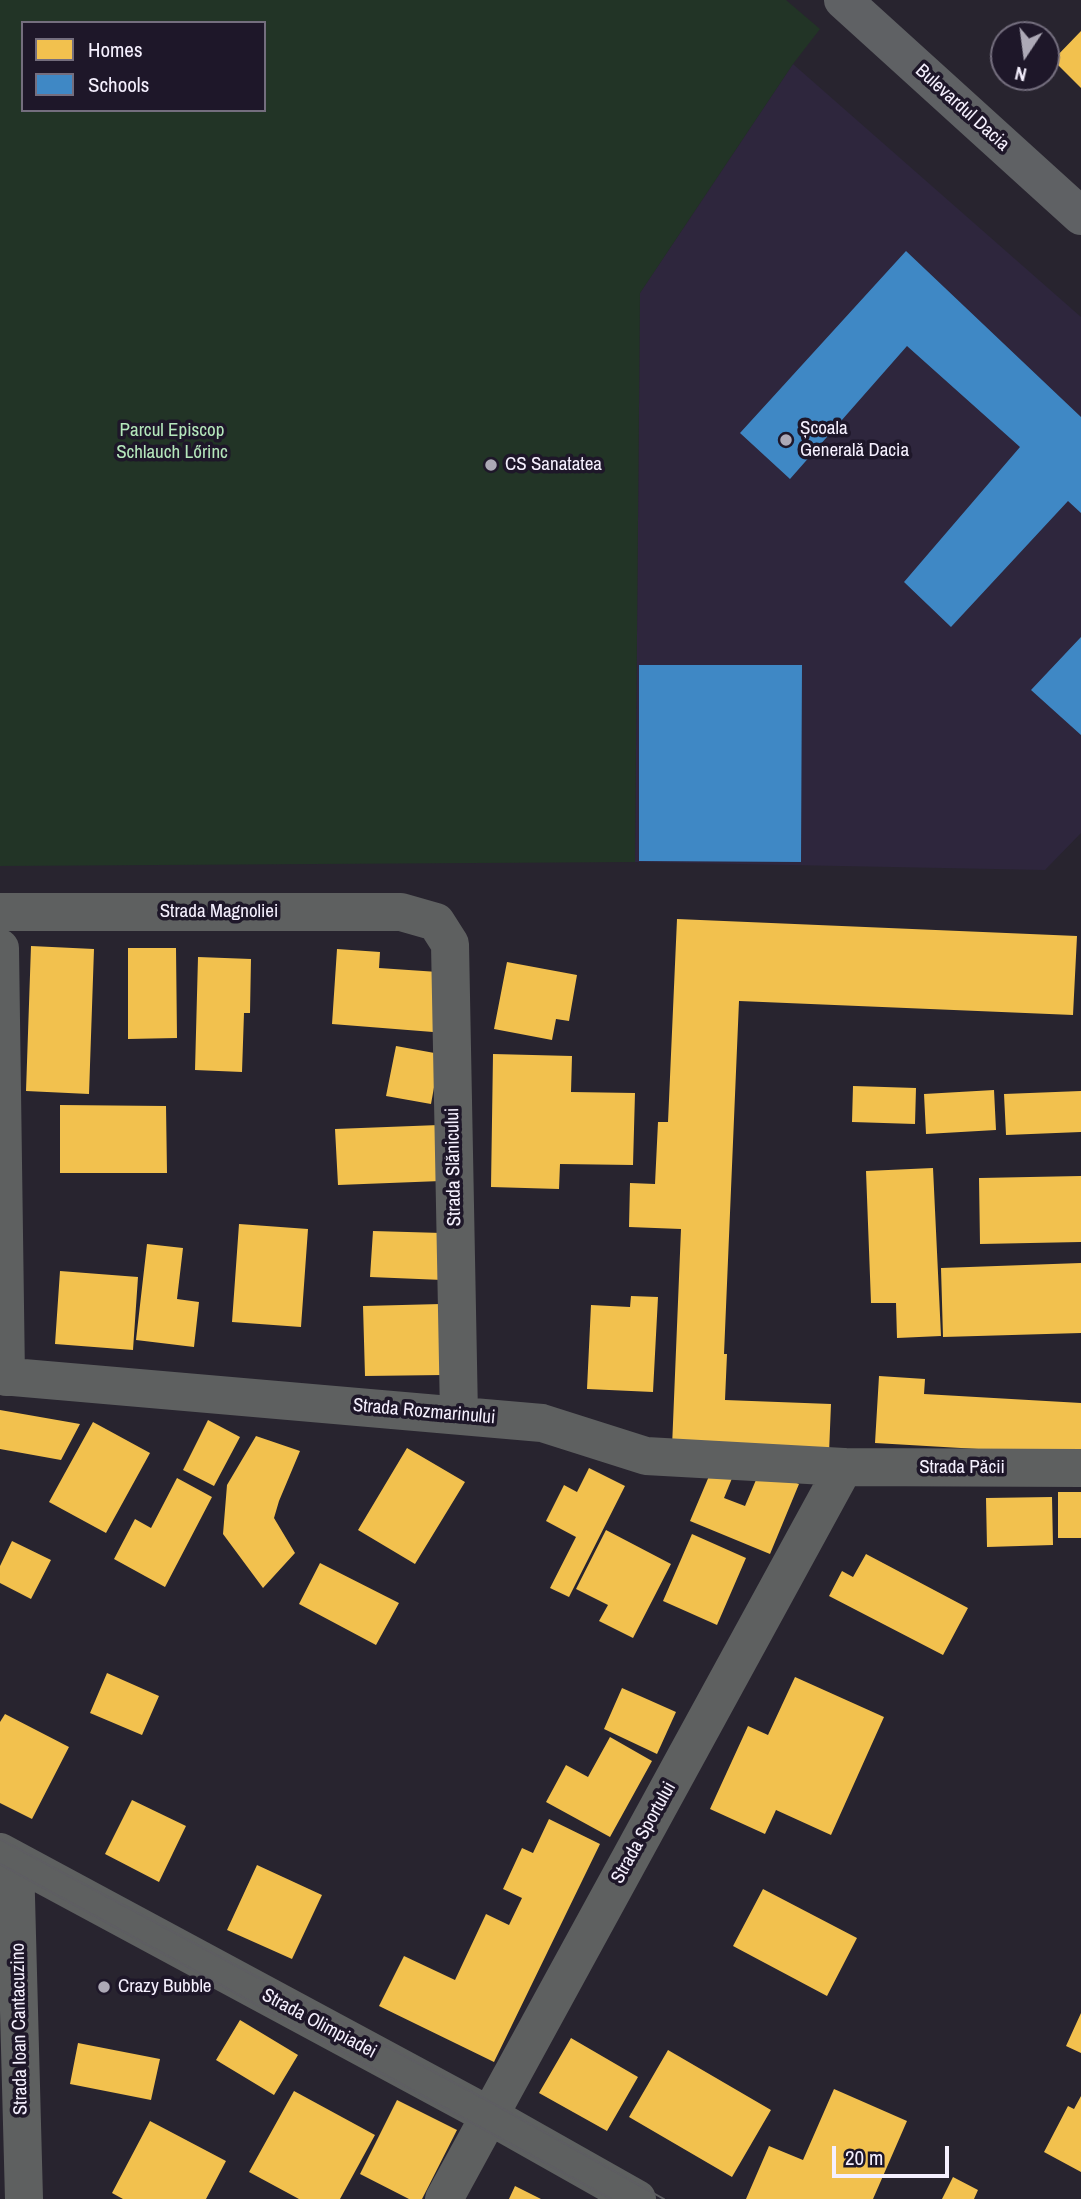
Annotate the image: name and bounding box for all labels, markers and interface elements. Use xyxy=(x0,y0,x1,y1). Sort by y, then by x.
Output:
legend xyxy=(21,21,266,112)
north arrow xyxy=(990,21,1060,91)
text: Homes xyxy=(88,35,143,64)
street label: Bulevardul Dacia xyxy=(910,60,1014,156)
text: N xyxy=(1012,61,1029,88)
text: Schools xyxy=(88,70,149,99)
place label: Școala Generală Dacia xyxy=(800,418,909,462)
park label: Parcul Episcop Schlauch Lőrinc xyxy=(116,420,228,464)
marker: Școala Generală Dacia xyxy=(778,432,794,448)
place label: CS Sanatatea xyxy=(505,454,602,476)
marker: CS Sanatatea xyxy=(483,457,499,473)
street label: Strada Magnoliei xyxy=(160,901,278,923)
street label: Strada Slănicului xyxy=(442,1107,466,1227)
street label: Strada Rozmarinului xyxy=(352,1394,496,1430)
street label: Strada Păcii xyxy=(919,1457,1005,1479)
street label: Strada Sportului xyxy=(607,1778,681,1888)
street label: Strada Ioan Cantacuzino xyxy=(7,1943,33,2115)
place label: Crazy Bubble xyxy=(118,1976,212,1998)
marker: Crazy Bubble xyxy=(96,1979,112,1995)
street label: Strada Olimpiadei xyxy=(258,1984,380,2064)
scale bar xyxy=(836,2132,953,2176)
text: 20 m xyxy=(845,2143,883,2172)

